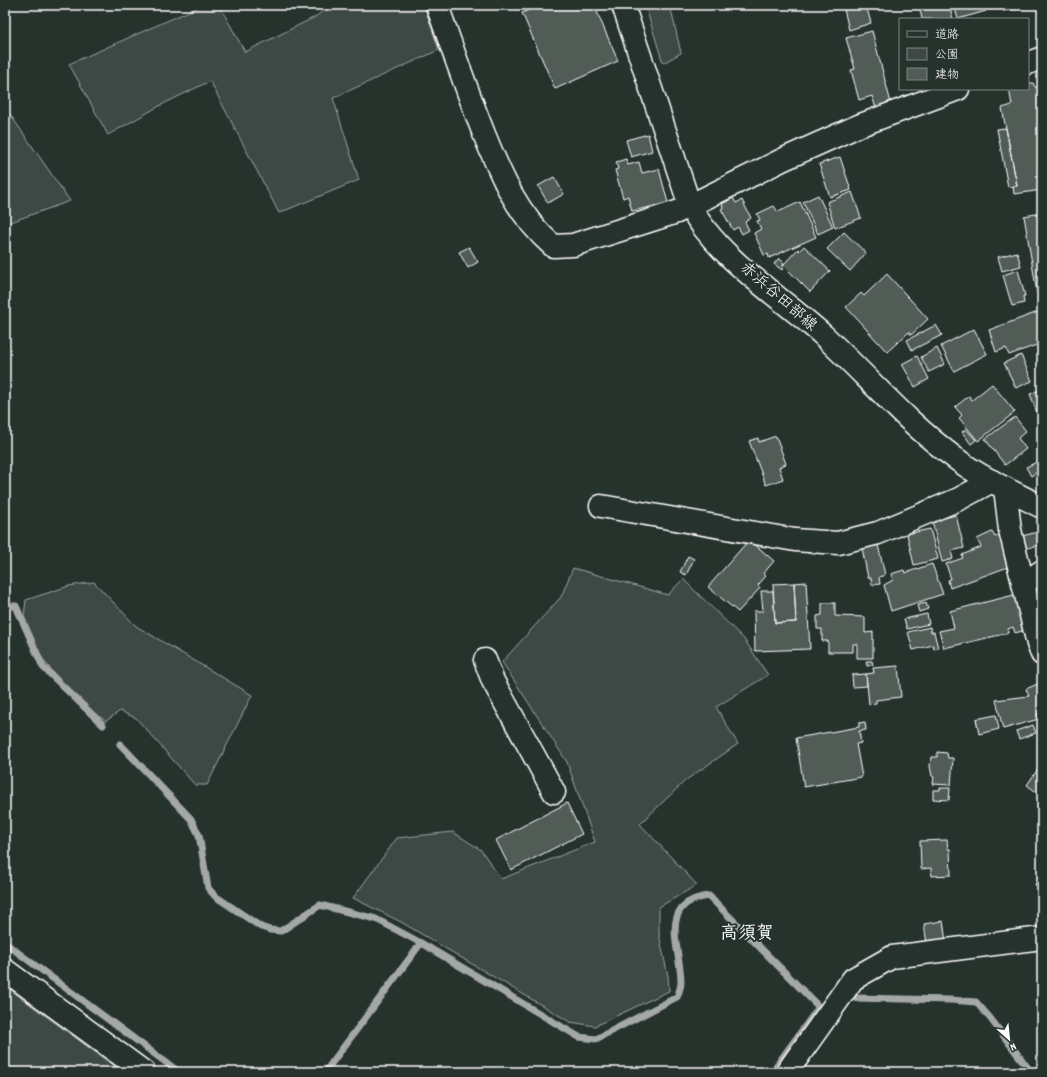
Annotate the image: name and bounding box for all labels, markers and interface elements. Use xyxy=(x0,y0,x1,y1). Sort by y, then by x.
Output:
legend xyxy=(899,18,1029,90)
text: 道路 xyxy=(935,27,959,44)
text: 公園 xyxy=(935,47,959,64)
text: 建物 xyxy=(935,67,959,84)
street label: 赤浜谷田部線 xyxy=(734,257,822,337)
district label: 高須賀 xyxy=(720,922,774,947)
north arrow xyxy=(989,1019,1029,1059)
text: N xyxy=(1006,1038,1019,1055)

